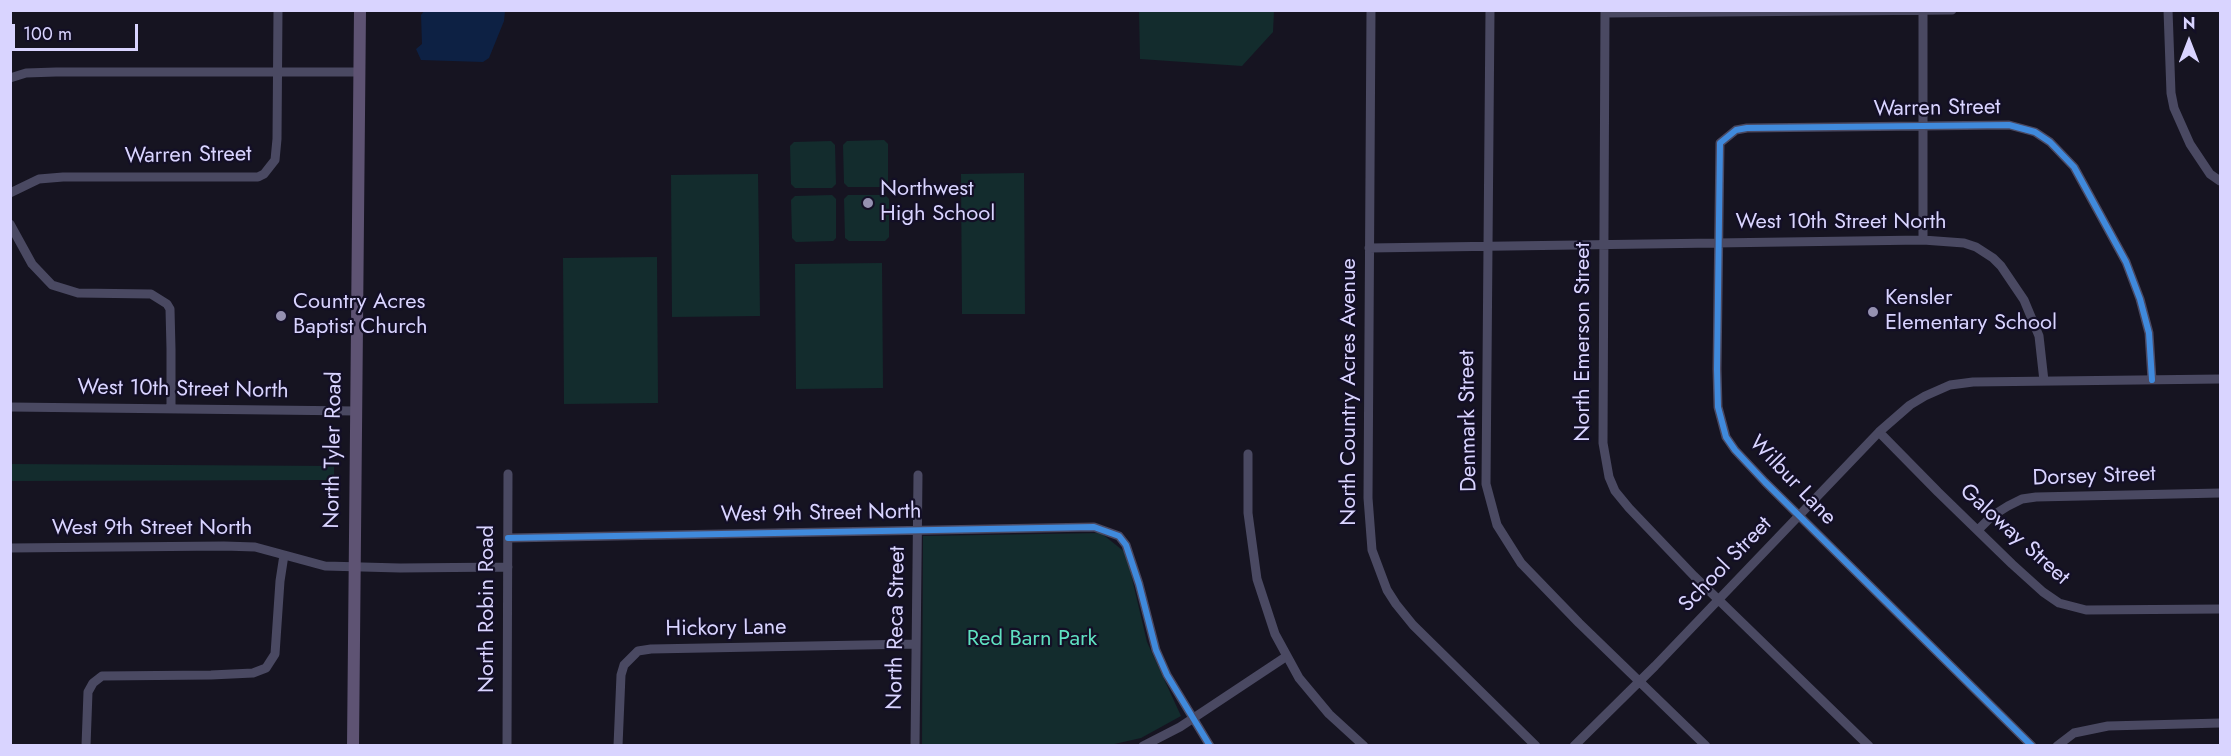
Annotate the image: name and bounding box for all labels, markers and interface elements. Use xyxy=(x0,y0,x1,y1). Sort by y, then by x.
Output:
scale bar xyxy=(15,12,141,50)
north arrow xyxy=(2159,12,2219,72)
text: N xyxy=(2183,12,2195,35)
text: 100 m xyxy=(23,21,72,47)
street label: Warren Street xyxy=(1873,95,2001,123)
street label: Warren Street xyxy=(124,142,252,170)
place label: Northwest High School xyxy=(880,177,995,228)
marker: Northwest High School xyxy=(861,196,875,210)
street label: West 10th Street North xyxy=(1735,210,1947,236)
street label: North Emerson Street xyxy=(1571,242,1597,442)
street label: North Country Acres Avenue xyxy=(1337,258,1363,526)
place label: Kensler Elementary School xyxy=(1885,286,2057,338)
place label: Country Acres Baptist Church xyxy=(293,290,428,342)
marker: Kensler Elementary School xyxy=(1866,305,1880,319)
marker: Country Acres Baptist Church xyxy=(274,309,288,323)
street label: Denmark Street xyxy=(1455,350,1483,492)
street label: North Tyler Road xyxy=(319,371,349,529)
street label: West 10th Street North xyxy=(77,375,289,405)
street label: Wilbur Lane xyxy=(1743,431,1841,531)
street label: Dorsey Street xyxy=(2032,462,2156,492)
street label: Galoway Street xyxy=(1954,479,2074,591)
street label: West 9th Street North xyxy=(720,499,922,529)
street label: School Street xyxy=(1674,512,1778,618)
street label: West 9th Street North xyxy=(52,516,252,542)
street label: North Robin Road xyxy=(475,525,501,693)
street label: North Reca Street xyxy=(882,546,912,710)
street label: Hickory Lane xyxy=(665,615,787,643)
park label: Red Barn Park xyxy=(967,627,1097,653)

